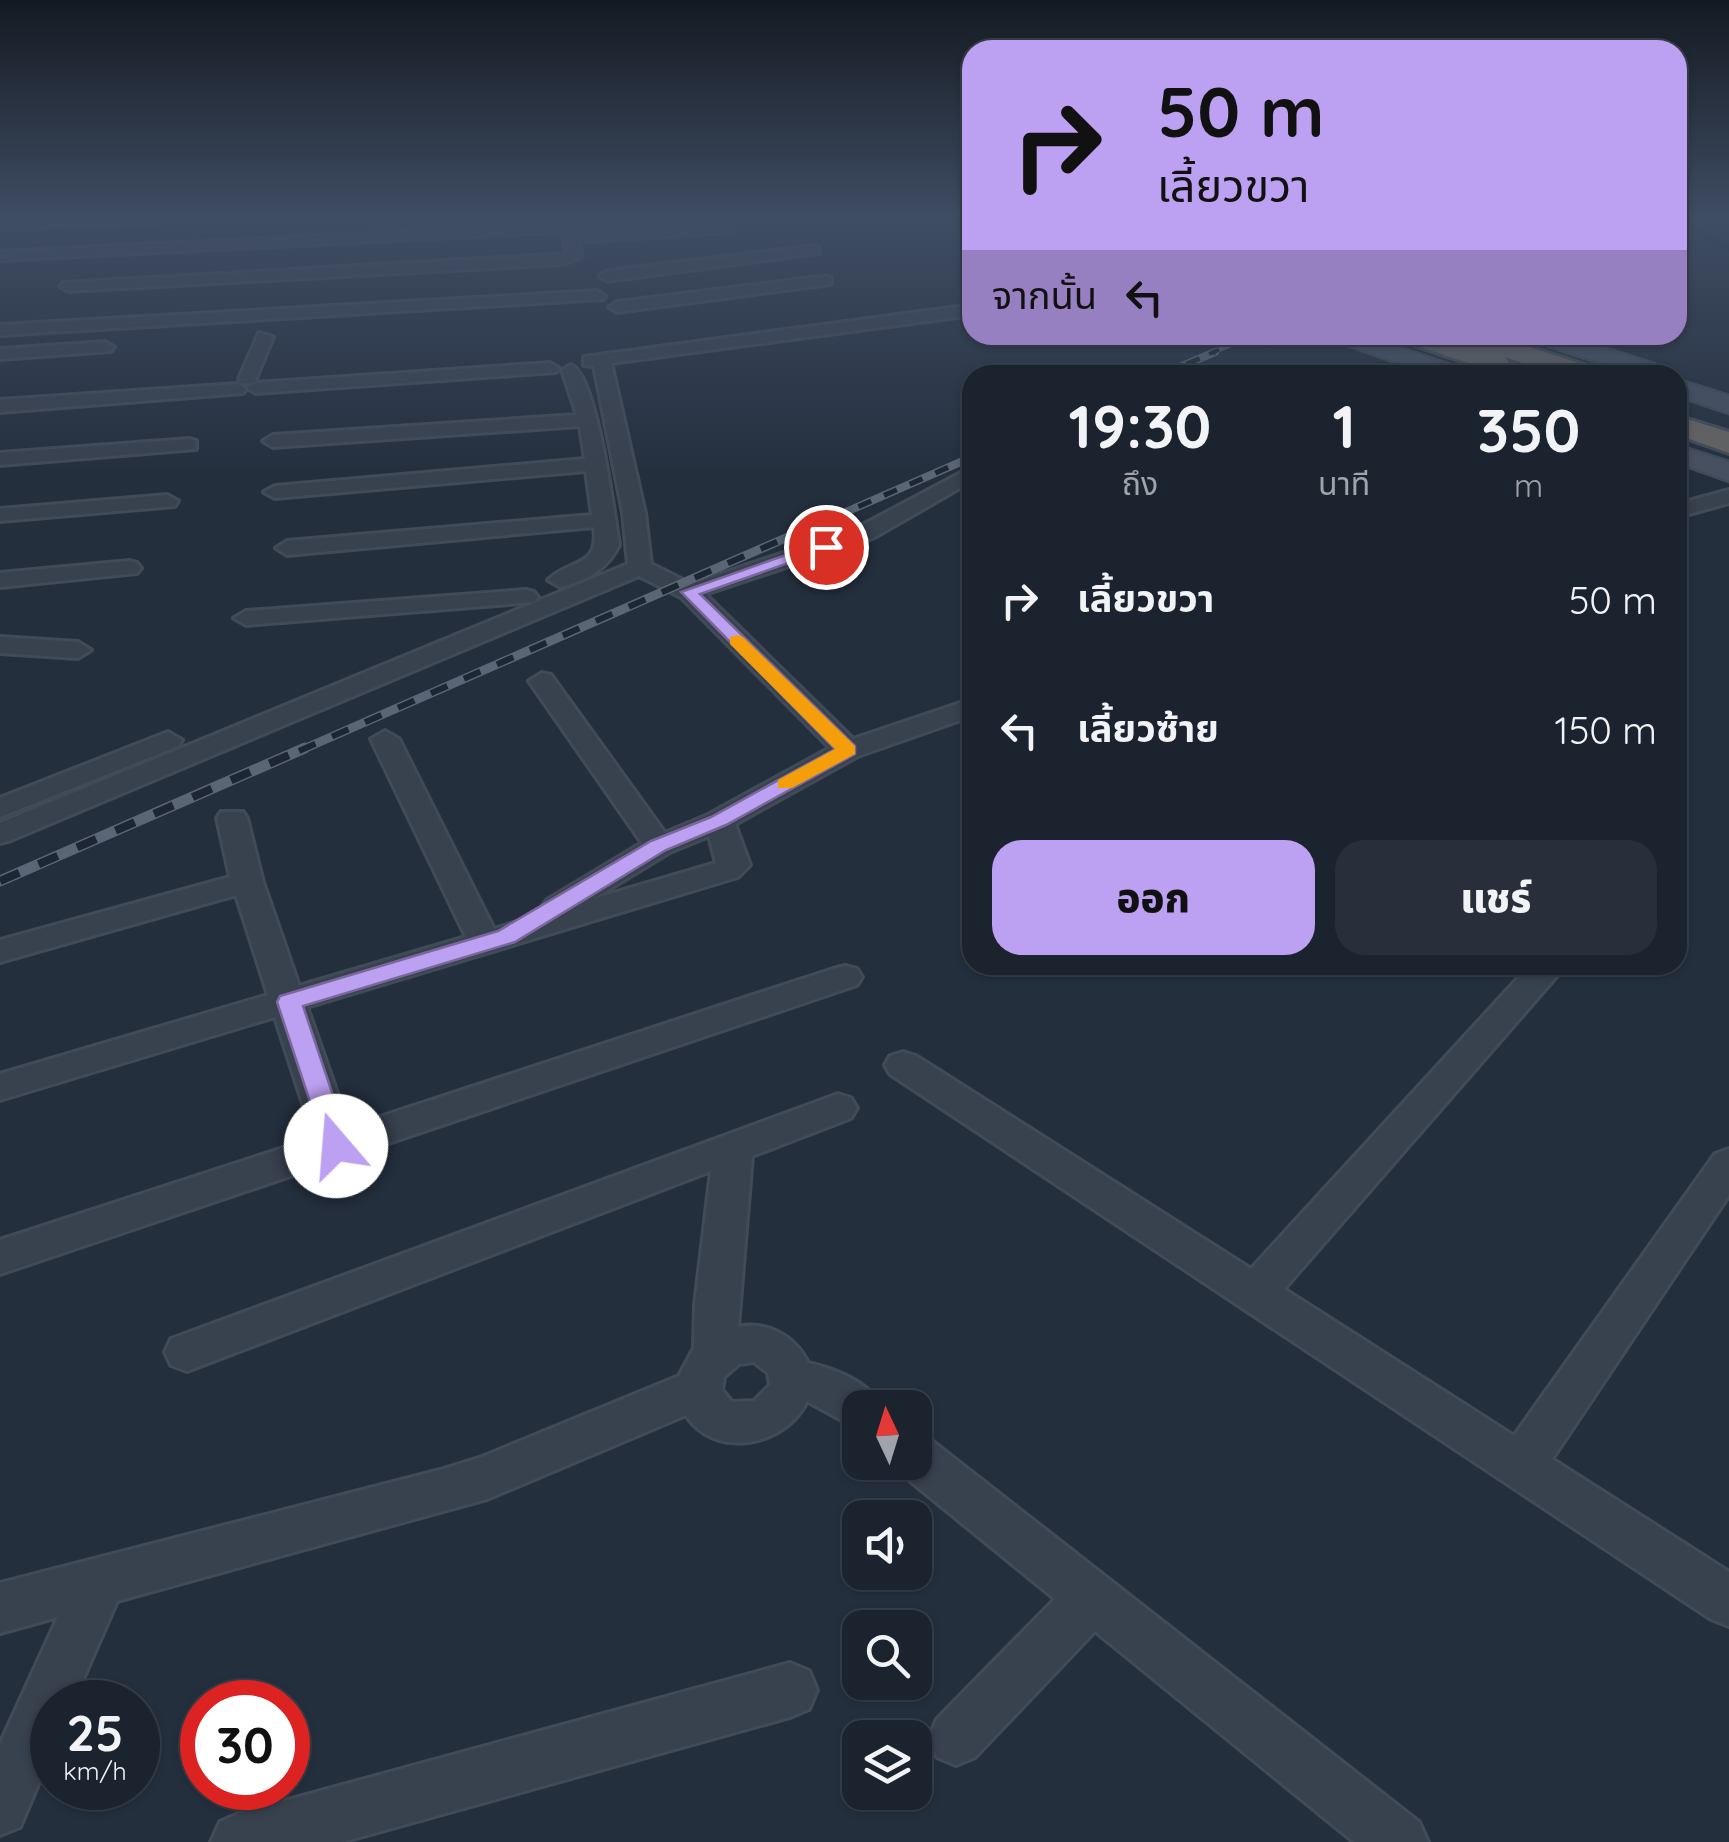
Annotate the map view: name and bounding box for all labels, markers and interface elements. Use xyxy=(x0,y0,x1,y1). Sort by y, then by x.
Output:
text: 50 m xyxy=(1157,67,1324,155)
icon: right xyxy=(992,80,1122,210)
text: เลี้ยวขวา xyxy=(1157,157,1309,213)
icon: left xyxy=(1117,270,1172,325)
text: จากนั้น xyxy=(992,271,1097,319)
text: 19:30 xyxy=(1069,388,1211,463)
text: 1 xyxy=(1332,388,1356,463)
text: 350 xyxy=(1477,392,1580,467)
text: ถึง xyxy=(1122,463,1158,503)
text: นาที xyxy=(1318,463,1370,503)
text: m xyxy=(1514,465,1543,505)
pin xyxy=(784,505,869,590)
icon: arrive xyxy=(799,520,854,575)
icon: right xyxy=(992,573,1047,628)
text: เลี้ยวขวา xyxy=(1077,574,1214,622)
text: 50 m xyxy=(1569,576,1657,624)
icon: left xyxy=(992,703,1047,758)
text: เลี้ยวซ้าย xyxy=(1077,704,1219,752)
text: 150 m xyxy=(1555,706,1657,754)
button: ออก xyxy=(992,840,1315,955)
button: แชร์ xyxy=(1335,840,1657,955)
position arrow xyxy=(284,1094,388,1198)
north arrow xyxy=(842,1390,932,1480)
map controls xyxy=(842,1390,932,1810)
button: sound xyxy=(842,1500,932,1590)
button: search xyxy=(842,1610,932,1700)
speed limit sign: 30 xyxy=(180,1680,310,1810)
text: 25 xyxy=(66,1701,124,1764)
button: layers xyxy=(842,1720,932,1810)
text: km/h xyxy=(63,1755,127,1786)

